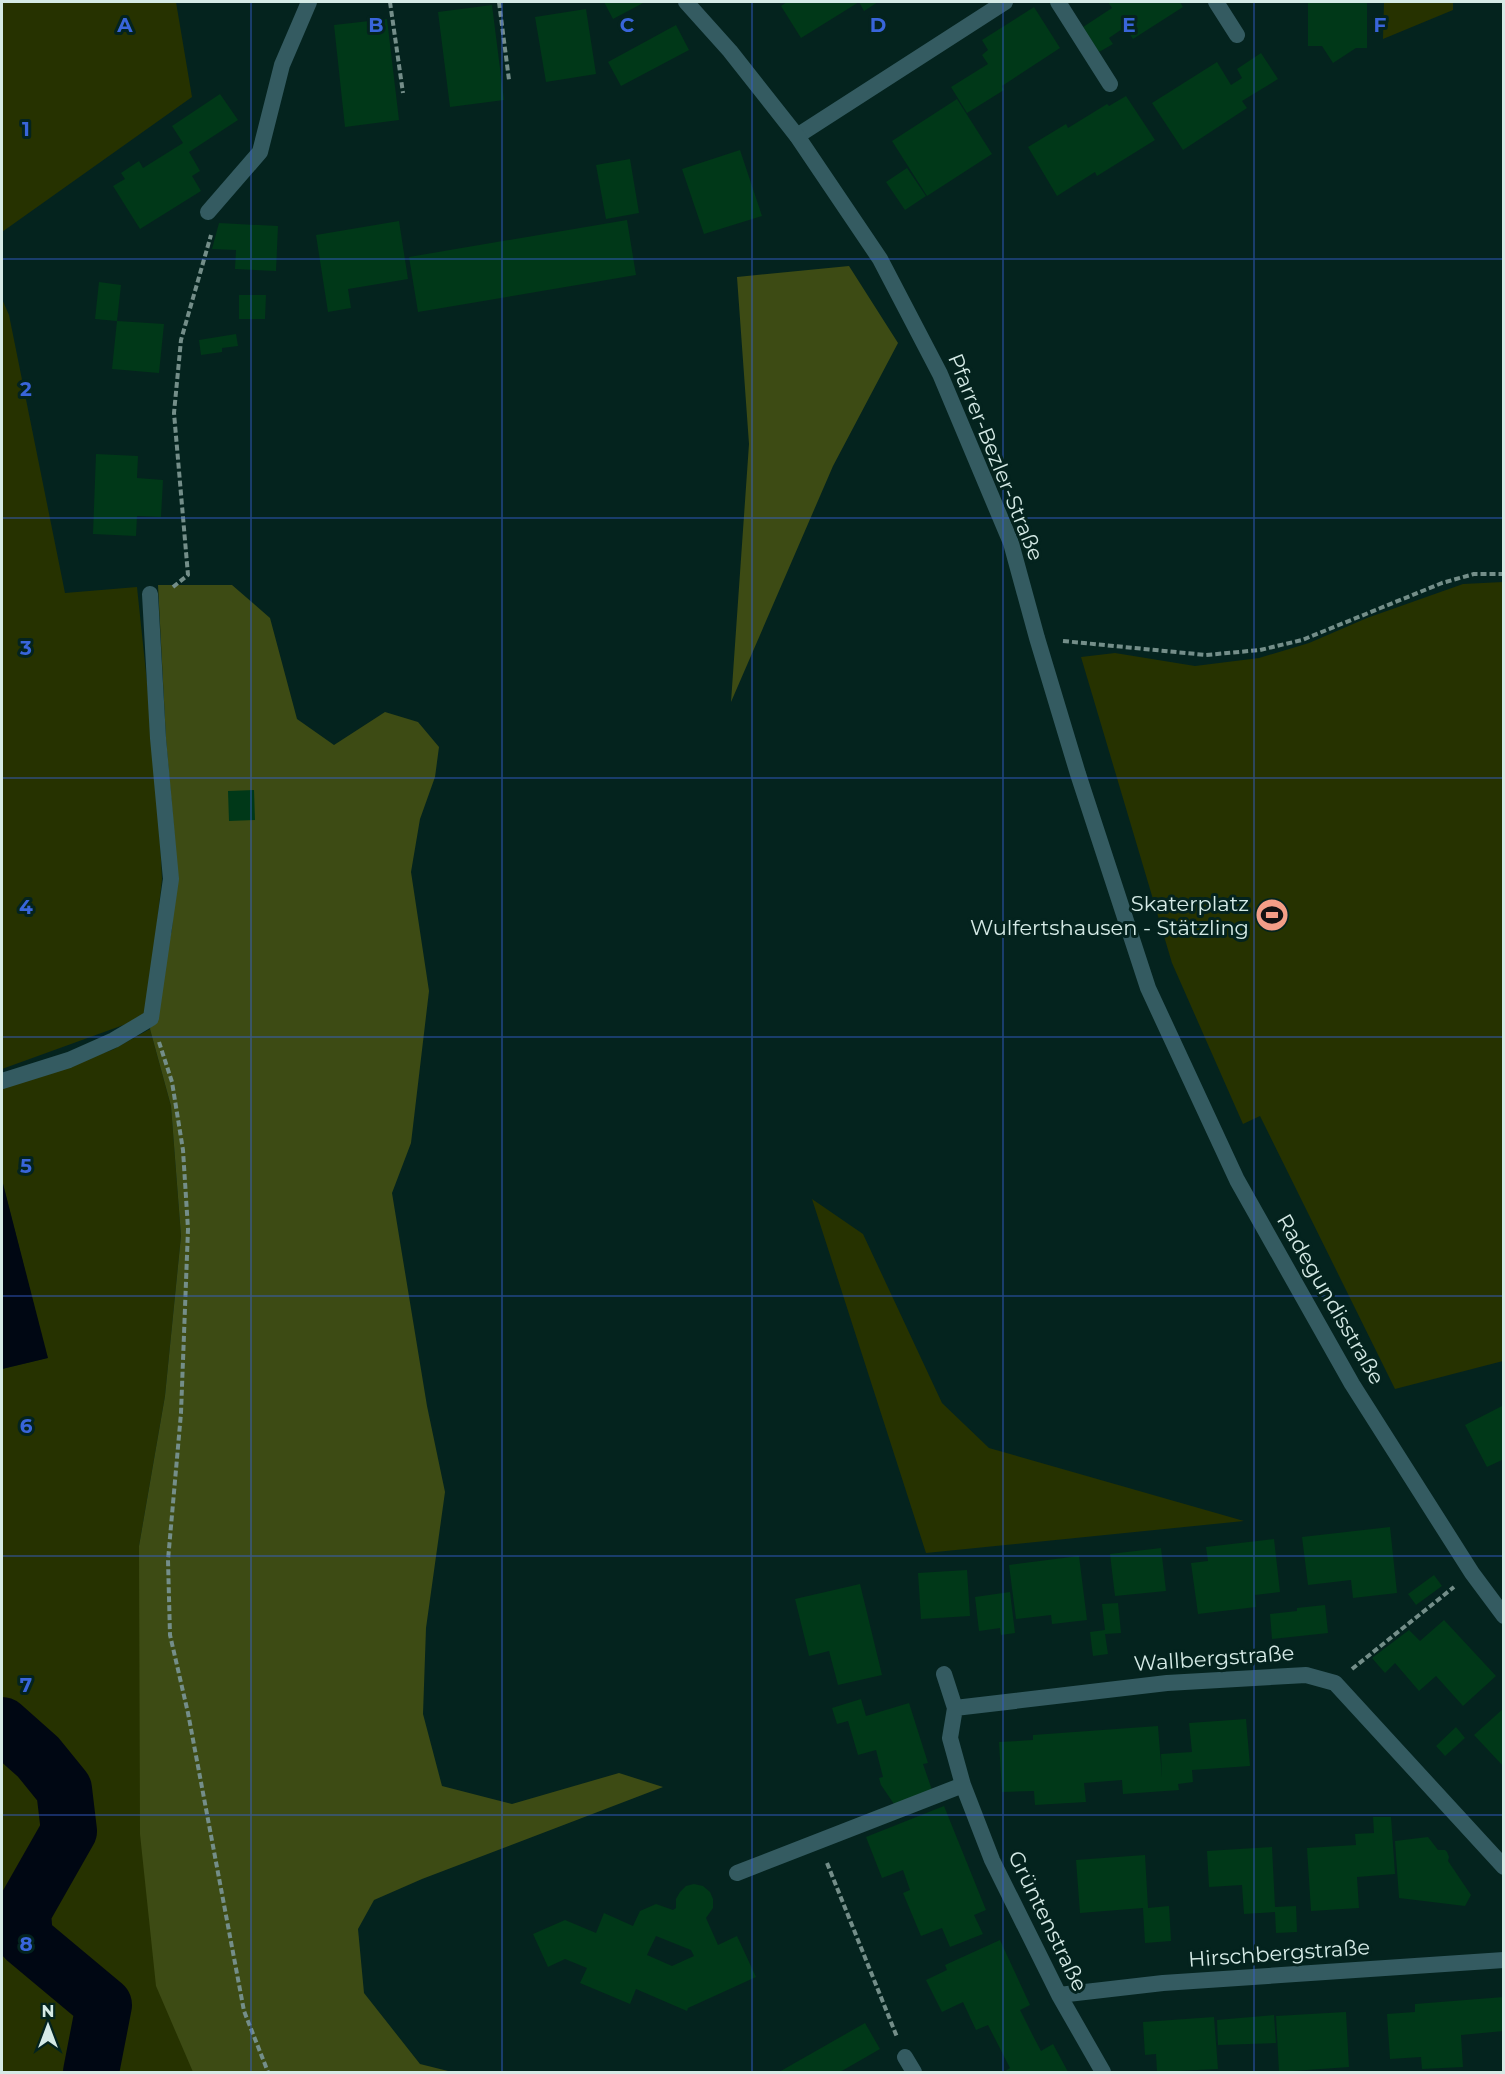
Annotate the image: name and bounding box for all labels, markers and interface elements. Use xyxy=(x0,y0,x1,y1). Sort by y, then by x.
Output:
text: A xyxy=(116,13,133,37)
text: B xyxy=(368,13,384,37)
text: C xyxy=(620,13,635,37)
text: D xyxy=(870,13,886,37)
text: E xyxy=(1122,13,1136,37)
text: F xyxy=(1374,13,1387,37)
text: 1 xyxy=(22,117,30,141)
street label: Pfarrer-Bezler-Straße xyxy=(943,350,1049,564)
text: 2 xyxy=(20,377,32,401)
text: 3 xyxy=(19,636,32,660)
place label: Skaterplatz Wulfertshausen - Stätzling xyxy=(970,891,1249,940)
text: 4 xyxy=(19,895,33,919)
sports icon: Skaterplatz Wulfertshausen - Stätzling xyxy=(1254,897,1290,933)
text: 5 xyxy=(20,1154,32,1178)
street label: Radegundisstraße xyxy=(1272,1209,1390,1389)
text: 6 xyxy=(20,1414,33,1438)
street label: Wallbergstraße xyxy=(1133,1640,1295,1676)
text: 7 xyxy=(20,1673,32,1697)
street label: Grüntenstraße xyxy=(1003,1847,1093,1995)
text: 8 xyxy=(19,1932,33,1956)
street label: Hirschbergstraße xyxy=(1187,1934,1371,1972)
north arrow xyxy=(18,1996,78,2056)
text: N xyxy=(42,2002,54,2021)

